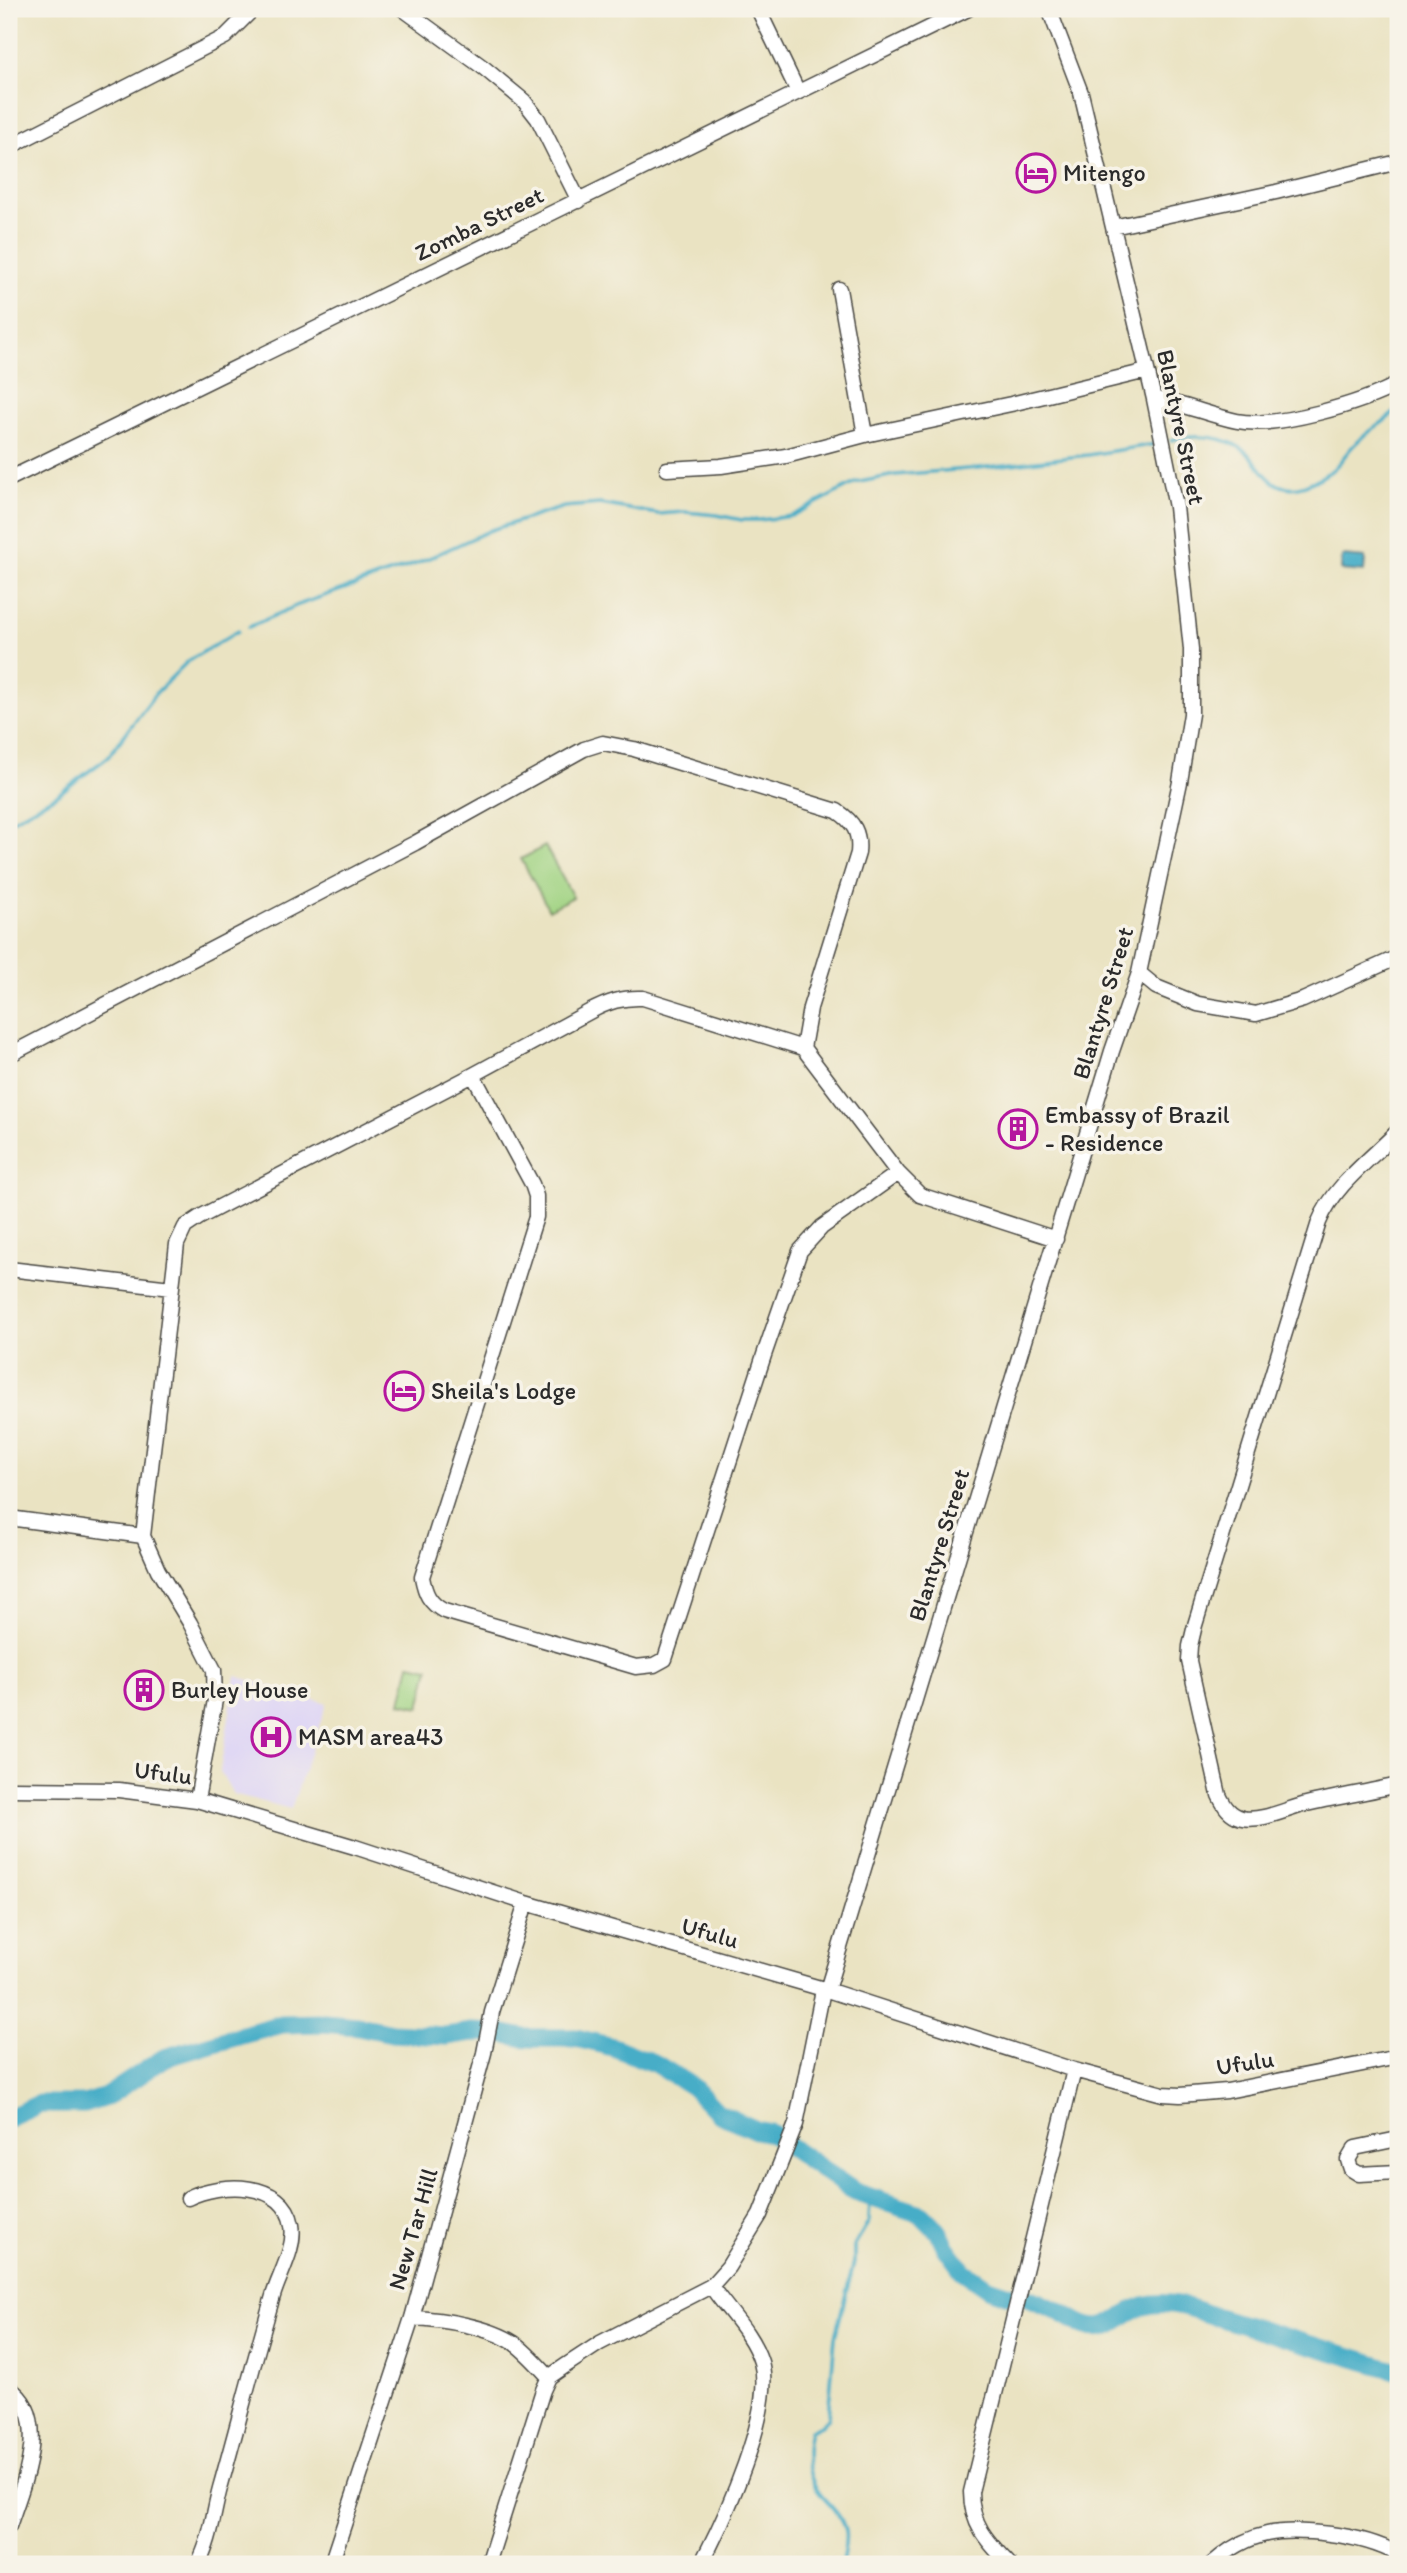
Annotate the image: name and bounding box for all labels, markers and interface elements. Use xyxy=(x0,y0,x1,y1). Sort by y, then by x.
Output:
hotel icon: Mitengo xyxy=(1015,152,1057,194)
place label: Mitengo xyxy=(1063,158,1146,187)
street label: Zomba Street xyxy=(410,180,548,267)
street label: Blantyre Street xyxy=(1151,347,1212,507)
street label: Blantyre Street xyxy=(1066,923,1139,1083)
place label: Embassy of Brazil - Residence xyxy=(1045,1100,1230,1157)
building icon: Embassy of Brazil - Residence xyxy=(997,1108,1039,1150)
hotel icon: Sheila's Lodge xyxy=(383,1370,425,1412)
place label: Sheila's Lodge xyxy=(431,1376,576,1405)
street label: Blantyre Street xyxy=(902,1465,975,1625)
building icon: Burley House xyxy=(123,1669,165,1711)
place label: Burley House xyxy=(171,1675,308,1704)
hospital icon: MASM area43 xyxy=(250,1716,292,1758)
place label: MASM area43 xyxy=(298,1722,443,1751)
street label: Ufulu xyxy=(132,1755,194,1790)
street label: Ufulu xyxy=(678,1911,742,1954)
street label: Ufulu xyxy=(1214,2044,1276,2081)
street label: New Tar Hill xyxy=(381,2164,444,2293)

